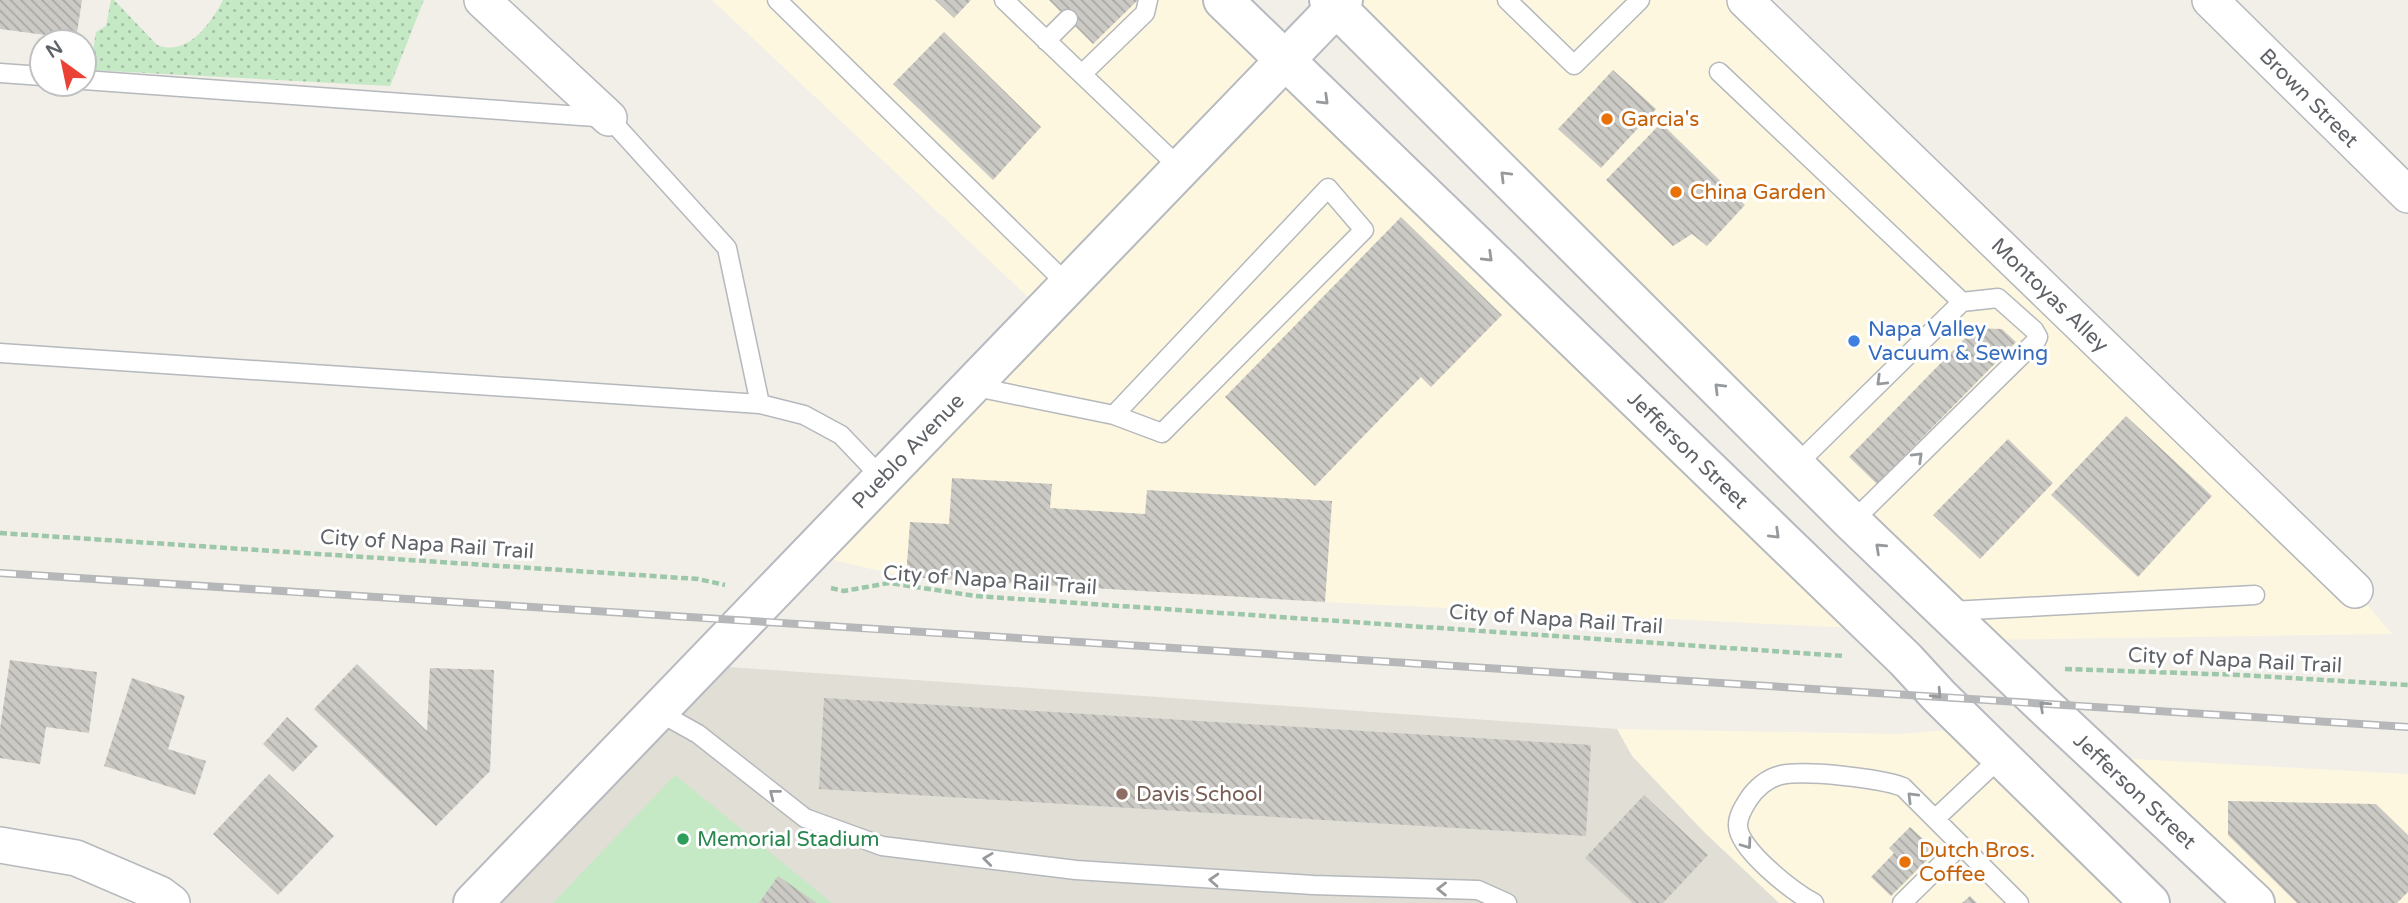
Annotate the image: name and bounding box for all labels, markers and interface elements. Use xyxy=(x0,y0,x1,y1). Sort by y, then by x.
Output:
north arrow xyxy=(28,28,98,98)
text: N xyxy=(42,36,67,63)
street label: Brown Street xyxy=(2254,44,2363,153)
one-way arrow xyxy=(1316,91,1329,104)
place label: Garcia's xyxy=(1621,107,1699,132)
marker: Garcia's xyxy=(1599,111,1615,127)
one-way arrow xyxy=(1501,171,1514,184)
place label: China Garden xyxy=(1690,180,1826,205)
marker: China Garden xyxy=(1668,184,1684,200)
street label: Montoyas Alley xyxy=(1986,233,2113,358)
one-way arrow xyxy=(1480,249,1493,262)
place label: Napa Valley Vacuum & Sewing xyxy=(1868,317,2048,366)
marker: Napa Valley Vacuum & Sewing xyxy=(1846,333,1862,349)
one-way arrow xyxy=(1877,373,1890,386)
one-way arrow xyxy=(1714,383,1727,396)
street label: Jefferson Street xyxy=(1622,386,1753,514)
street label: Pueblo Avenue xyxy=(847,388,970,514)
one-way arrow xyxy=(1910,452,1923,465)
street label: City of Napa Rail Trail xyxy=(319,525,535,564)
one-way arrow xyxy=(1767,526,1780,539)
one-way arrow xyxy=(1875,544,1888,556)
street label: City of Napa Rail Trail xyxy=(882,561,1098,600)
street label: City of Napa Rail Trail xyxy=(1448,600,1664,639)
street label: City of Napa Rail Trail xyxy=(2127,642,2343,679)
one-way arrow xyxy=(1929,686,1942,699)
one-way arrow xyxy=(2039,701,2052,714)
street label: Jefferson Street xyxy=(2068,728,2201,855)
place label: Davis School xyxy=(1136,782,1263,807)
marker: Davis School xyxy=(1114,786,1130,802)
one-way arrow xyxy=(770,789,782,802)
one-way arrow xyxy=(1907,792,1920,805)
place label: Memorial Stadium xyxy=(697,827,880,852)
marker: Memorial Stadium xyxy=(675,831,691,847)
one-way arrow xyxy=(1738,836,1751,849)
place label: Dutch Bros. Coffee xyxy=(1919,838,2035,887)
one-way arrow xyxy=(982,852,994,867)
marker: Dutch Bros. Coffee xyxy=(1897,854,1913,870)
one-way arrow xyxy=(1208,872,1219,887)
one-way arrow xyxy=(1436,881,1446,897)

